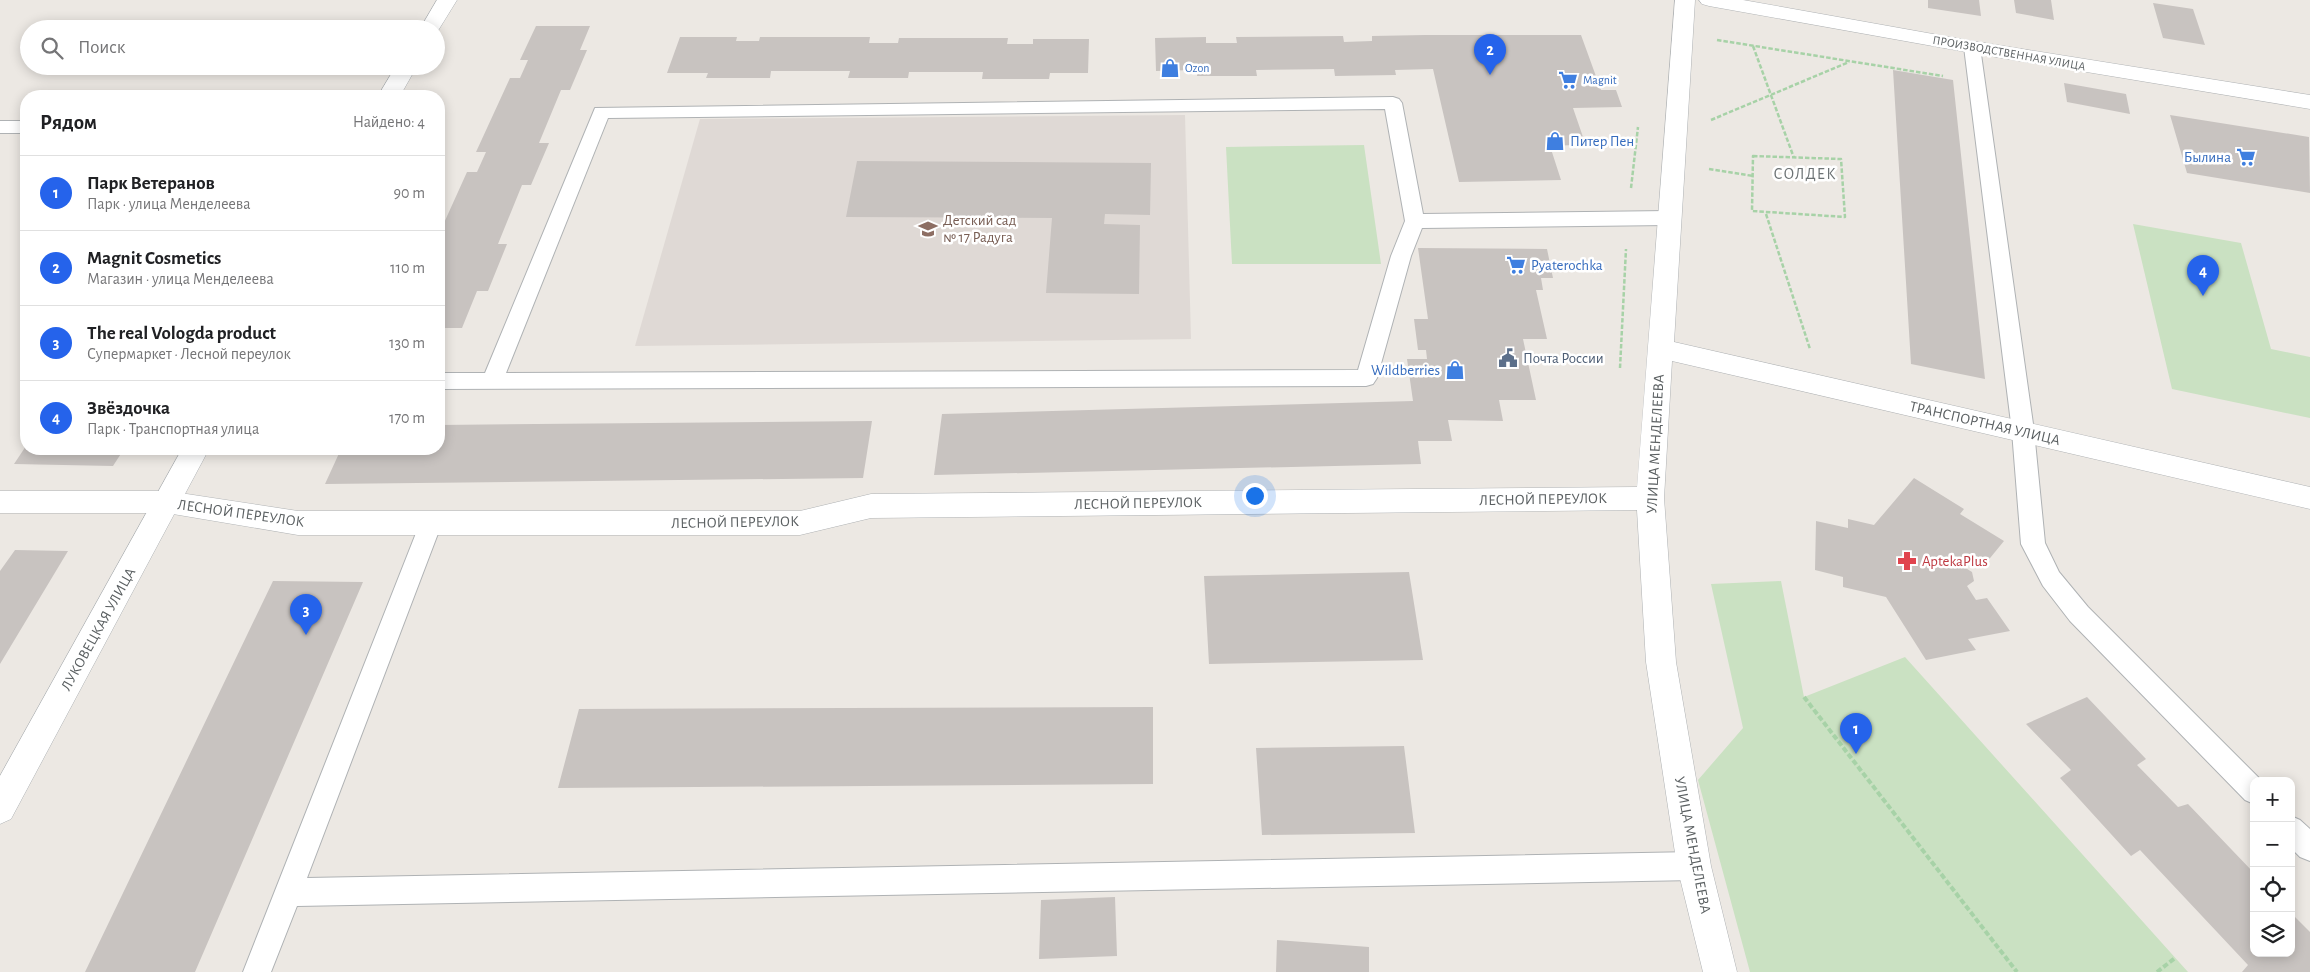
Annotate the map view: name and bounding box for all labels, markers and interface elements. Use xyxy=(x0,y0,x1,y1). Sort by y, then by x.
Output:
search box xyxy=(20,20,445,75)
icon: search xyxy=(38,34,66,62)
pin: 2 xyxy=(1474,34,1506,75)
street label: ПРОИЗВОДСТВЕННАЯ УЛИЦА xyxy=(1932,34,2086,72)
text: Поиск xyxy=(78,38,125,57)
shop icon: Ozon xyxy=(1159,57,1181,79)
place label: Ozon xyxy=(1185,62,1209,74)
supermarket icon: Magnit xyxy=(1557,69,1579,91)
place label: Magnit xyxy=(1583,74,1617,86)
text: Рядом xyxy=(40,112,97,133)
text: Найдено: 4 xyxy=(353,114,425,130)
shop icon: Питер Пен xyxy=(1544,130,1566,152)
place label: Питер Пен xyxy=(1570,134,1634,149)
supermarket icon: Былина xyxy=(2235,146,2257,168)
place label: Былина xyxy=(2184,150,2231,165)
district label: СОЛДЕК xyxy=(1773,166,1837,182)
text: Парк Ветеранов xyxy=(87,174,215,193)
text: 1 xyxy=(53,185,59,201)
text: 90 m xyxy=(394,185,425,201)
text: Парк · улица Менделеева xyxy=(87,196,251,212)
place label: Детский сад № 17 Радуга xyxy=(943,213,1016,245)
school or university icon: Детский сад № 17 Радуга xyxy=(917,218,939,240)
text: Magnit Cosmetics xyxy=(87,249,221,268)
supermarket icon: Pyaterochka xyxy=(1505,254,1527,276)
pin: 4 xyxy=(2187,255,2219,296)
place label: Pyaterochka xyxy=(1531,258,1603,273)
text: 2 xyxy=(52,260,60,276)
text: 110 m xyxy=(390,260,425,276)
text: Магазин · улица Менделеева xyxy=(87,271,274,287)
text: The real Vologda product xyxy=(87,324,276,343)
text: 3 xyxy=(53,335,59,351)
text: 130 m xyxy=(389,335,425,351)
text: Супермаркет · Лесной переулок xyxy=(87,346,291,362)
public building icon: Почта России xyxy=(1497,347,1519,369)
place label: Почта России xyxy=(1523,351,1604,366)
shop icon: Wildberries xyxy=(1444,359,1466,381)
place label: Wildberries xyxy=(1371,363,1440,378)
street label: УЛИЦА МЕНДЕЛЕЕВА xyxy=(1644,374,1667,514)
text: Звёздочка xyxy=(87,399,170,418)
street label: ТРАНСПОРТНАЯ УЛИЦА xyxy=(1908,399,2062,448)
text: 4 xyxy=(52,410,60,426)
text: 170 m xyxy=(389,410,425,426)
text: Парк · Транспортная улица xyxy=(87,421,259,437)
your location xyxy=(1242,483,1268,509)
street label: ЛЕСНОЙ ПЕРЕУЛОК xyxy=(1479,491,1607,508)
street label: ЛЕСНОЙ ПЕРЕУЛОК xyxy=(1074,495,1202,512)
street label: ЛЕСНОЙ ПЕРЕУЛОК xyxy=(177,497,305,530)
street label: ЛЕСНОЙ ПЕРЕУЛОК xyxy=(671,514,799,531)
pharmacy icon: AptekaPlus xyxy=(1896,550,1918,572)
place label: AptekaPlus xyxy=(1922,554,1988,569)
street label: ЛУКОВЕЦКАЯ УЛИЦА xyxy=(58,565,138,693)
pin: 3 xyxy=(290,594,322,635)
pin: 1 xyxy=(1840,713,1872,754)
street label: УЛИЦА МЕНДЕЛЕЕВА xyxy=(1672,775,1713,915)
map controls xyxy=(2250,777,2295,957)
button: + xyxy=(2250,777,2295,822)
button: − xyxy=(2250,822,2295,867)
button: locate xyxy=(2250,867,2295,912)
button: layers xyxy=(2250,912,2295,957)

